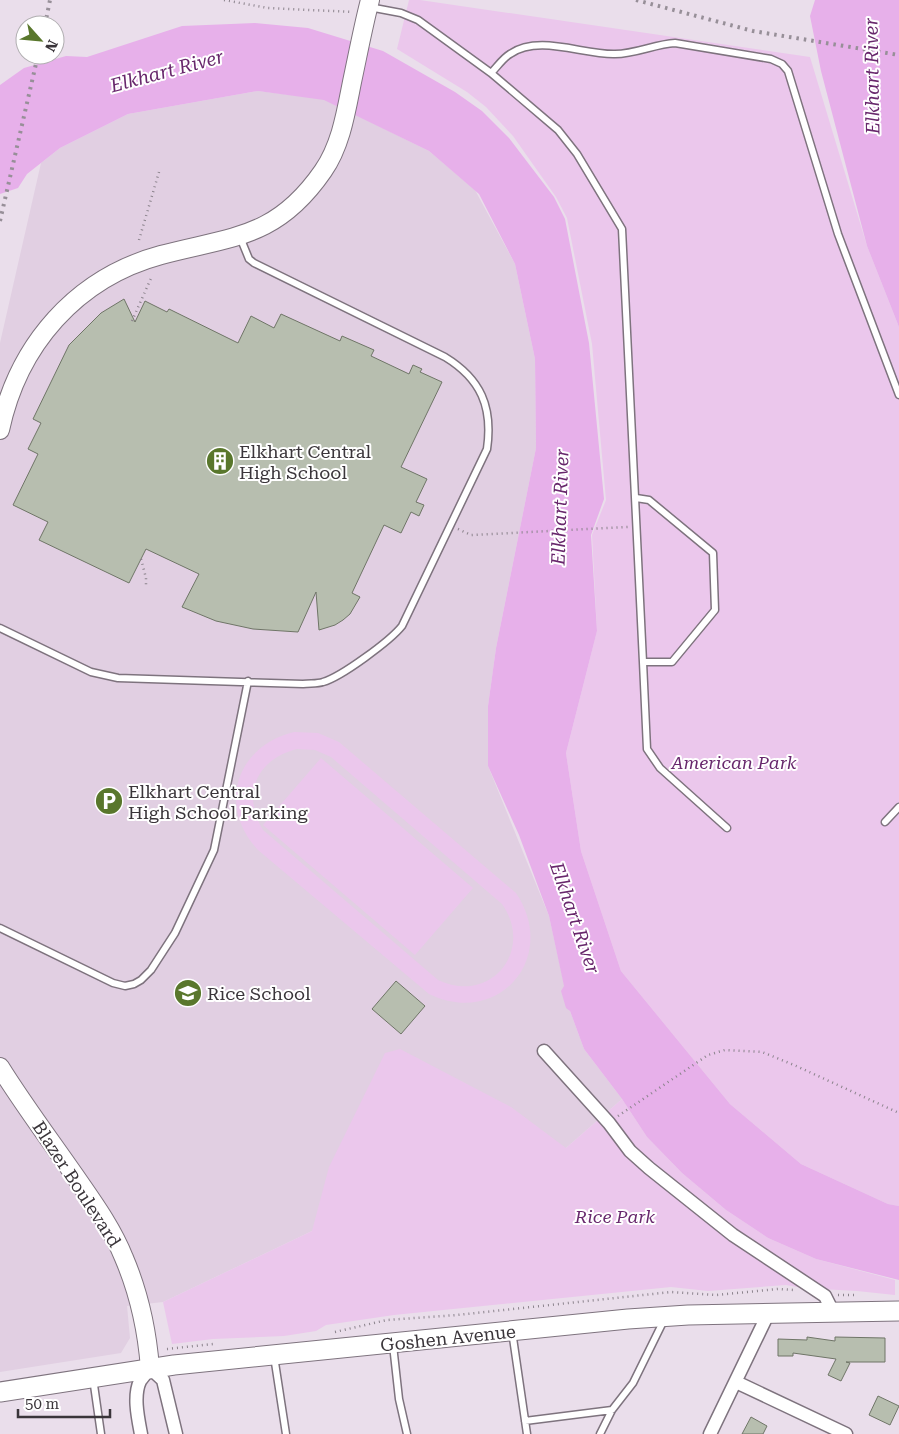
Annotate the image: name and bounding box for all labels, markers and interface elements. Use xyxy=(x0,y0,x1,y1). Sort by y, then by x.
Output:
north arrow xyxy=(15,15,65,65)
water label: Elkhart River xyxy=(859,17,885,136)
text: N xyxy=(42,37,61,55)
water label: Elkhart River xyxy=(107,45,226,97)
place label: Elkhart Central High School xyxy=(239,441,372,483)
building icon: Elkhart Central High School xyxy=(205,446,235,476)
water label: Elkhart River xyxy=(546,448,574,567)
park label: American Park xyxy=(671,752,797,773)
place label: Elkhart Central High School Parking xyxy=(128,781,309,823)
parking icon: Elkhart Central High School Parking xyxy=(94,786,124,816)
water label: Elkhart River xyxy=(545,858,605,977)
school or university icon: Rice School xyxy=(173,978,203,1008)
place label: Rice School xyxy=(207,983,311,1004)
street label: Blazer Boulevard xyxy=(28,1117,126,1251)
park label: Rice Park xyxy=(574,1206,655,1227)
street label: Goshen Avenue xyxy=(379,1320,517,1356)
scale bar xyxy=(18,1386,110,1418)
text: 50 m xyxy=(25,1395,60,1413)

